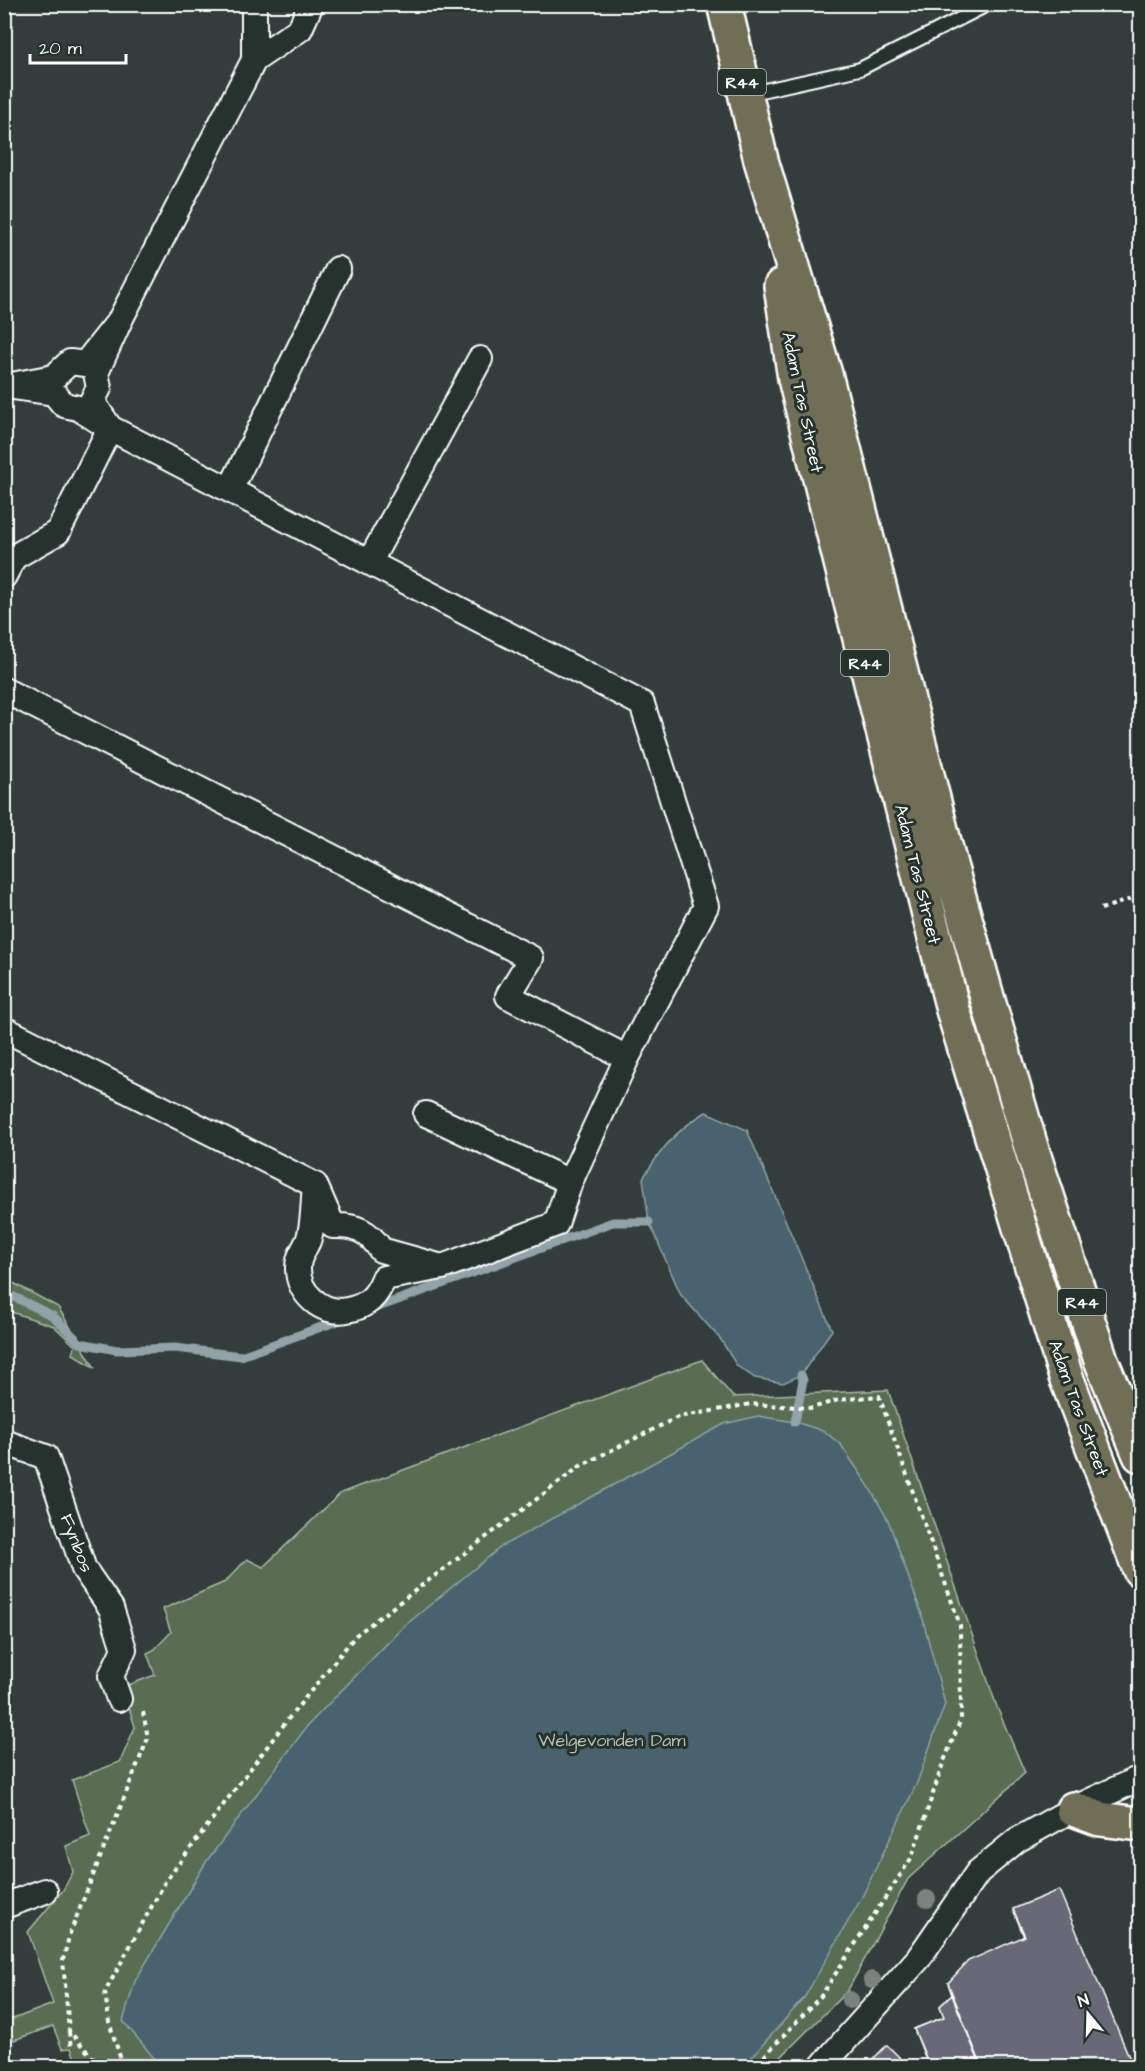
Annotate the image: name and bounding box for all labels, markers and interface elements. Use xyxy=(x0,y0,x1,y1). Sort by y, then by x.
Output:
scale bar xyxy=(30,27,126,65)
text: 20 m xyxy=(39,36,82,61)
road number: R44 xyxy=(718,69,766,95)
street label: Adam Tas Street xyxy=(775,329,830,475)
road number: R44 xyxy=(841,650,889,676)
street label: Adam Tas Street xyxy=(888,802,947,947)
road number: R44 xyxy=(1058,1289,1106,1315)
street label: Adam Tas Street xyxy=(1042,1337,1115,1480)
street label: Fynbos xyxy=(53,1510,99,1576)
park label: Welgevonden Dam xyxy=(539,1728,686,1754)
north arrow xyxy=(1058,1984,1118,2044)
text: N xyxy=(1075,1989,1092,2013)

